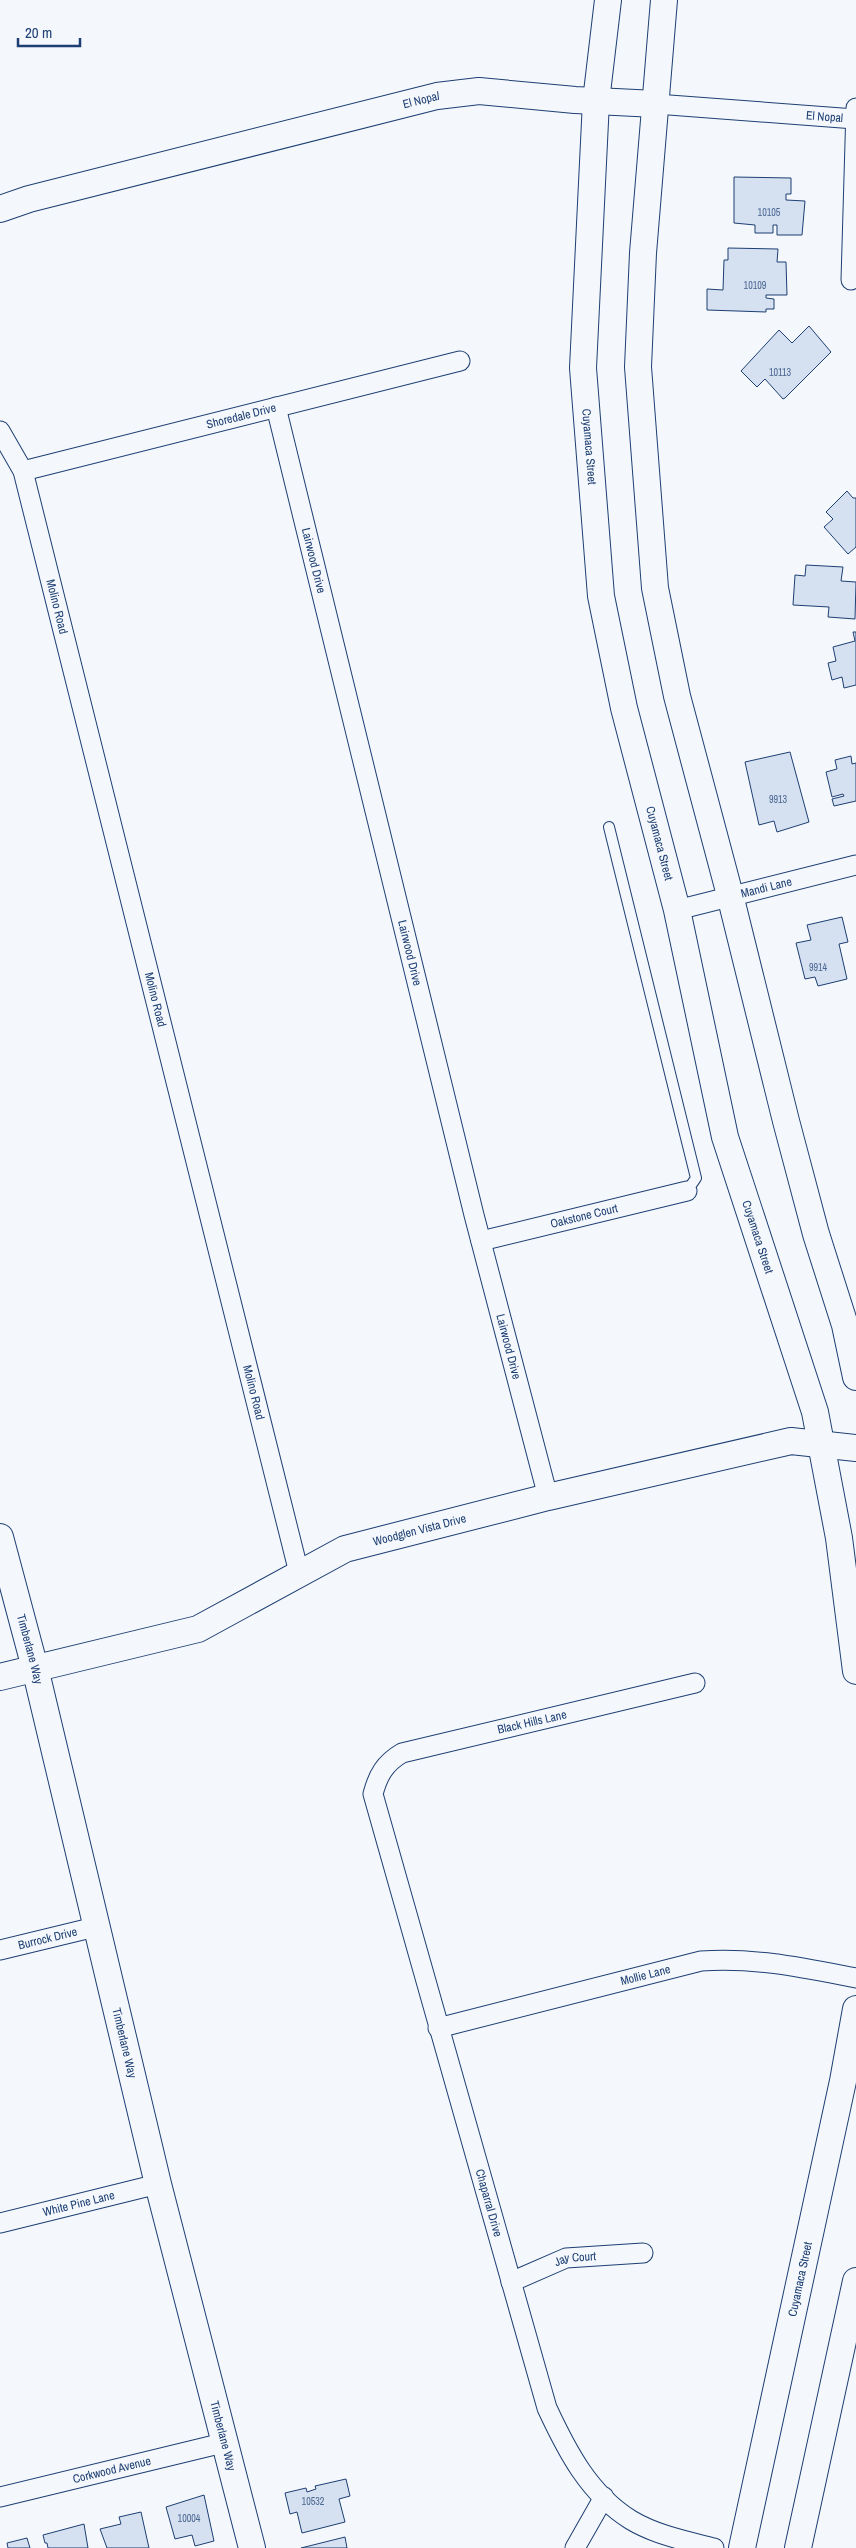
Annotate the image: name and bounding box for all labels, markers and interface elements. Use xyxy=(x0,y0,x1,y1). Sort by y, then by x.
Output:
scale bar xyxy=(18,15,80,47)
text: 20 m xyxy=(25,22,52,43)
street label: El Nopal xyxy=(401,88,440,112)
street label: El Nopal xyxy=(805,107,844,126)
house number: 10105 xyxy=(758,206,781,219)
house number: 10109 xyxy=(744,279,767,292)
house number: 10113 xyxy=(769,366,792,379)
street label: Shoredale Drive xyxy=(205,400,278,433)
street label: Cuyamaca Street xyxy=(578,408,600,486)
street label: Lairwood Drive xyxy=(298,526,329,595)
street label: Molino Road xyxy=(42,578,72,636)
house number: 9913 xyxy=(769,793,788,806)
street label: Cuyamaca Street xyxy=(642,804,677,882)
street label: Mandi Lane xyxy=(739,873,793,902)
street label: Lairwood Drive xyxy=(394,918,425,987)
house number: 9914 xyxy=(809,961,828,974)
street label: Molino Road xyxy=(141,970,170,1029)
street label: Cuyamaca Street xyxy=(738,1198,777,1276)
street label: Oakstone Court xyxy=(549,1200,620,1232)
street label: Lairwood Drive xyxy=(492,1312,525,1381)
street label: Molino Road xyxy=(239,1363,268,1421)
street label: Woodglen Vista Drive xyxy=(371,1510,468,1550)
street label: Timberlane Way xyxy=(13,1612,47,1686)
street label: Black Hills Lane xyxy=(496,1706,568,1738)
street label: Burrock Drive xyxy=(16,1924,79,1953)
street label: Mollie Lane xyxy=(619,1961,672,1989)
street label: Timberlane Way xyxy=(108,2006,140,2080)
street label: Chaparral Drive xyxy=(472,2167,506,2239)
street label: White Pine Lane xyxy=(41,2187,116,2220)
street label: Cuyamaca Street xyxy=(784,2240,816,2318)
street label: Jay Court xyxy=(552,2248,597,2270)
street label: Timberlane Way xyxy=(206,2399,240,2472)
street label: Corkwood Avenue xyxy=(71,2453,152,2487)
house number: 10532 xyxy=(302,2495,325,2508)
house number: 10004 xyxy=(178,2512,201,2525)

